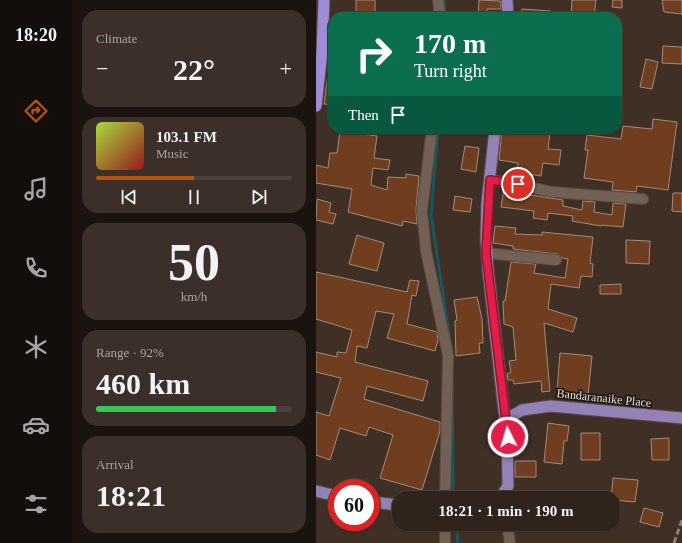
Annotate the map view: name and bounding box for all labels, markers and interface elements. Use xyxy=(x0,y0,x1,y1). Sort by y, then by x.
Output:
text: 18:20 xyxy=(15,25,57,45)
icon: right xyxy=(348,28,400,80)
text: 170 m xyxy=(414,28,486,59)
text: Climate xyxy=(96,31,137,46)
text: 22° xyxy=(173,53,215,86)
text: − xyxy=(96,56,108,81)
text: + xyxy=(280,56,292,81)
text: Turn right xyxy=(414,61,487,81)
icon: directions xyxy=(22,97,50,125)
icon: arrive xyxy=(387,104,409,126)
text: Then xyxy=(348,107,379,123)
text: 103.1 FM xyxy=(156,129,217,145)
text: Music xyxy=(156,146,189,161)
pin xyxy=(501,167,535,201)
icon: arrive xyxy=(507,173,529,195)
icon: music xyxy=(22,175,50,203)
icon: previous xyxy=(118,186,140,208)
icon: pause xyxy=(183,186,205,208)
icon: next xyxy=(248,186,270,208)
text: 50 xyxy=(168,234,220,291)
icon: phone xyxy=(22,254,50,282)
text: km/h xyxy=(181,289,207,304)
icon: climate xyxy=(22,333,50,361)
text: Range · 92% xyxy=(96,345,164,360)
text: 460 km xyxy=(96,367,190,400)
street label: Bandaranaike Place xyxy=(556,386,652,410)
icon: car xyxy=(22,411,50,439)
position arrow xyxy=(487,416,529,458)
text: Arrival xyxy=(96,457,134,472)
text: 18:21 xyxy=(96,479,166,512)
speed limit sign: 60 xyxy=(328,479,380,531)
icon: filters xyxy=(22,490,50,518)
text: 18:21 · 1 min · 190 m xyxy=(439,503,574,519)

